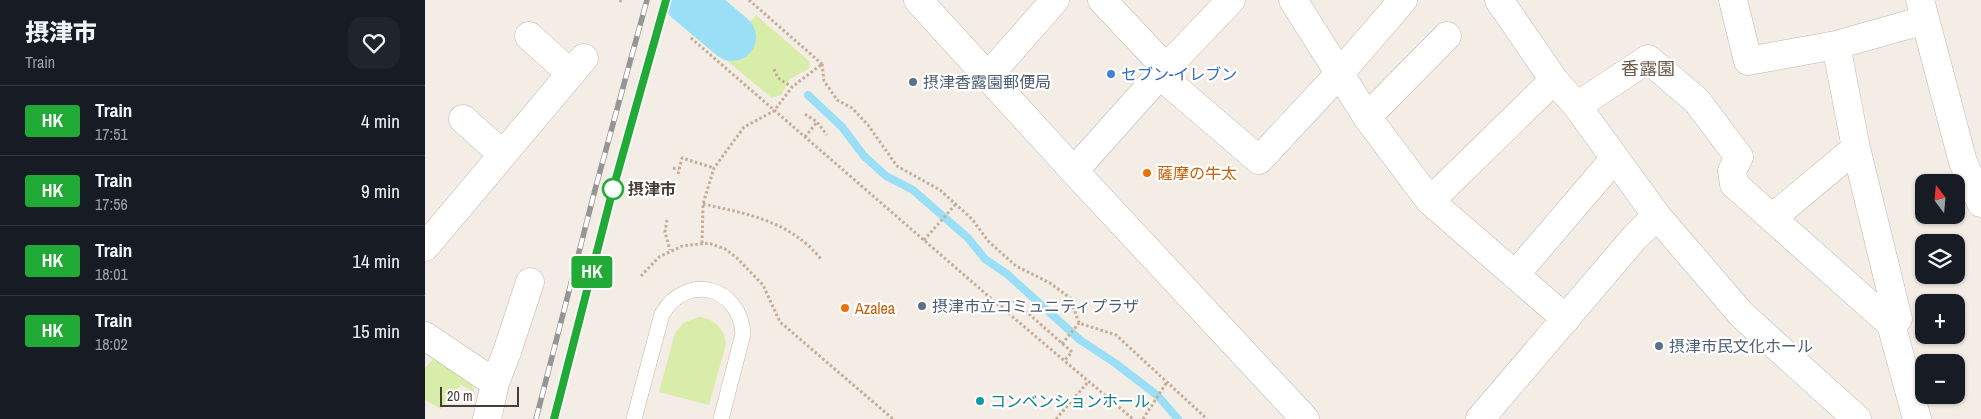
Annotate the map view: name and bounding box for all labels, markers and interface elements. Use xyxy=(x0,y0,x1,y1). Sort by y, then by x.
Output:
text: 摂津市 xyxy=(25,16,97,48)
button: heart xyxy=(348,17,400,69)
text: Train xyxy=(25,51,55,73)
district label: 香露園 xyxy=(1621,56,1675,81)
place label: セブン-イレブン xyxy=(1121,63,1237,85)
marker: セブン-イレブン xyxy=(1105,68,1117,80)
place label: 摂津香露園郵便局 xyxy=(923,71,1051,93)
marker: 摂津香露園郵便局 xyxy=(907,76,919,88)
text: Train xyxy=(95,97,132,123)
text: HK xyxy=(42,108,63,133)
text: 4 min xyxy=(361,108,400,134)
text: 17:51 xyxy=(95,123,128,145)
place label: 薩摩の牛太 xyxy=(1157,162,1237,184)
text: Train xyxy=(95,167,132,193)
marker: 薩摩の牛太 xyxy=(1141,167,1153,179)
north arrow xyxy=(1915,174,1965,224)
map controls xyxy=(1915,174,1965,404)
text: HK xyxy=(42,178,63,203)
text: 9 min xyxy=(361,178,400,204)
marker: 摂津市 xyxy=(602,178,624,200)
place label: 摂津市 xyxy=(628,178,676,200)
text: 17:56 xyxy=(95,193,128,215)
button: layers xyxy=(1915,234,1965,284)
text: Train xyxy=(95,237,132,263)
text: HK xyxy=(42,248,63,273)
text: 14 min xyxy=(352,248,400,274)
line badge: HK xyxy=(569,256,615,288)
text: HK xyxy=(581,259,603,284)
text: 18:01 xyxy=(95,263,128,285)
button: + xyxy=(1915,294,1965,344)
place label: 摂津市立コミュニティプラザ xyxy=(932,295,1139,317)
place label: Azalea xyxy=(854,297,896,319)
marker: 摂津市立コミュニティプラザ xyxy=(916,300,928,312)
marker: Azalea xyxy=(839,302,851,314)
text: Train xyxy=(95,307,132,333)
text: HK xyxy=(42,318,63,343)
text: 15 min xyxy=(352,318,400,344)
text: 18:02 xyxy=(95,333,128,355)
place label: 摂津市民文化ホール xyxy=(1669,335,1813,357)
marker: 摂津市民文化ホール xyxy=(1653,340,1665,352)
button: − xyxy=(1915,354,1965,404)
scale bar xyxy=(440,384,519,407)
text: 20 m xyxy=(447,387,473,405)
place label: コンベンションホール xyxy=(990,390,1150,412)
marker: コンベンションホール xyxy=(974,395,986,407)

